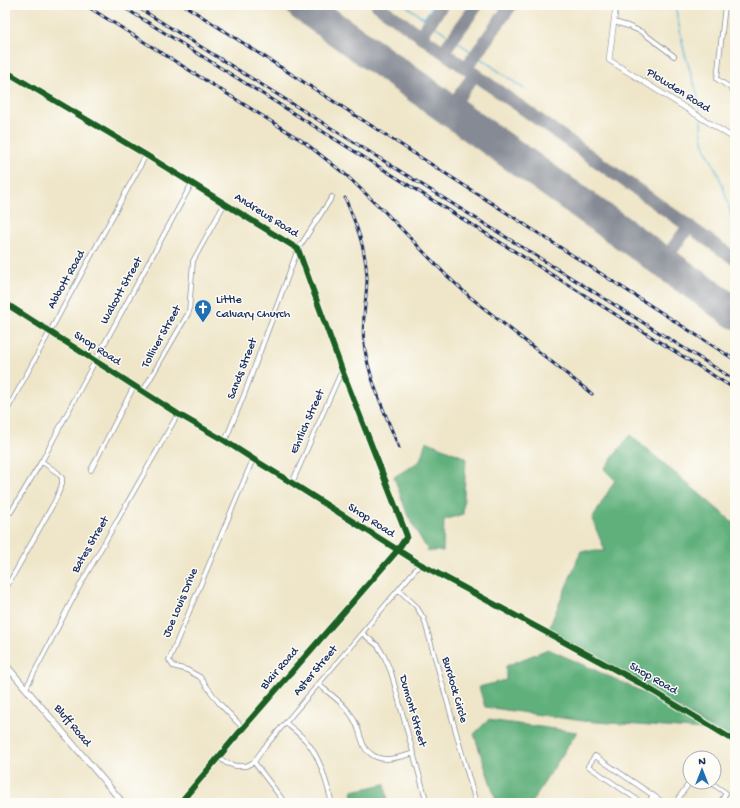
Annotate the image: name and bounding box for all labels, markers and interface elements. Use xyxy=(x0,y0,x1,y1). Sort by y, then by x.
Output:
street label: Plowden Road xyxy=(643,65,713,117)
street label: Andrews Road xyxy=(231,191,301,242)
street label: Abbott Road xyxy=(45,247,89,312)
street label: Walcott Street xyxy=(98,254,147,327)
place label: Little Calvary Church xyxy=(216,294,291,322)
church icon: Little Calvary Church xyxy=(193,298,213,323)
street label: Tolliver Street xyxy=(139,302,185,372)
street label: Shop Road xyxy=(71,329,124,370)
street label: Sands Street xyxy=(225,335,261,401)
street label: Ehrlich Street xyxy=(288,387,329,456)
street label: Shop Road xyxy=(345,501,398,542)
street label: Bates Street xyxy=(69,513,113,577)
street label: Joe Louis Drive xyxy=(160,566,202,640)
street label: Aster Street xyxy=(291,642,342,699)
street label: Blair Road xyxy=(257,644,303,694)
street label: Burdock Circle xyxy=(438,655,470,725)
street label: Shop Road xyxy=(626,660,680,699)
street label: Dumont Street xyxy=(395,673,429,749)
street label: Bluff Road xyxy=(50,701,94,751)
north arrow xyxy=(682,750,722,790)
text: N xyxy=(698,756,706,768)

